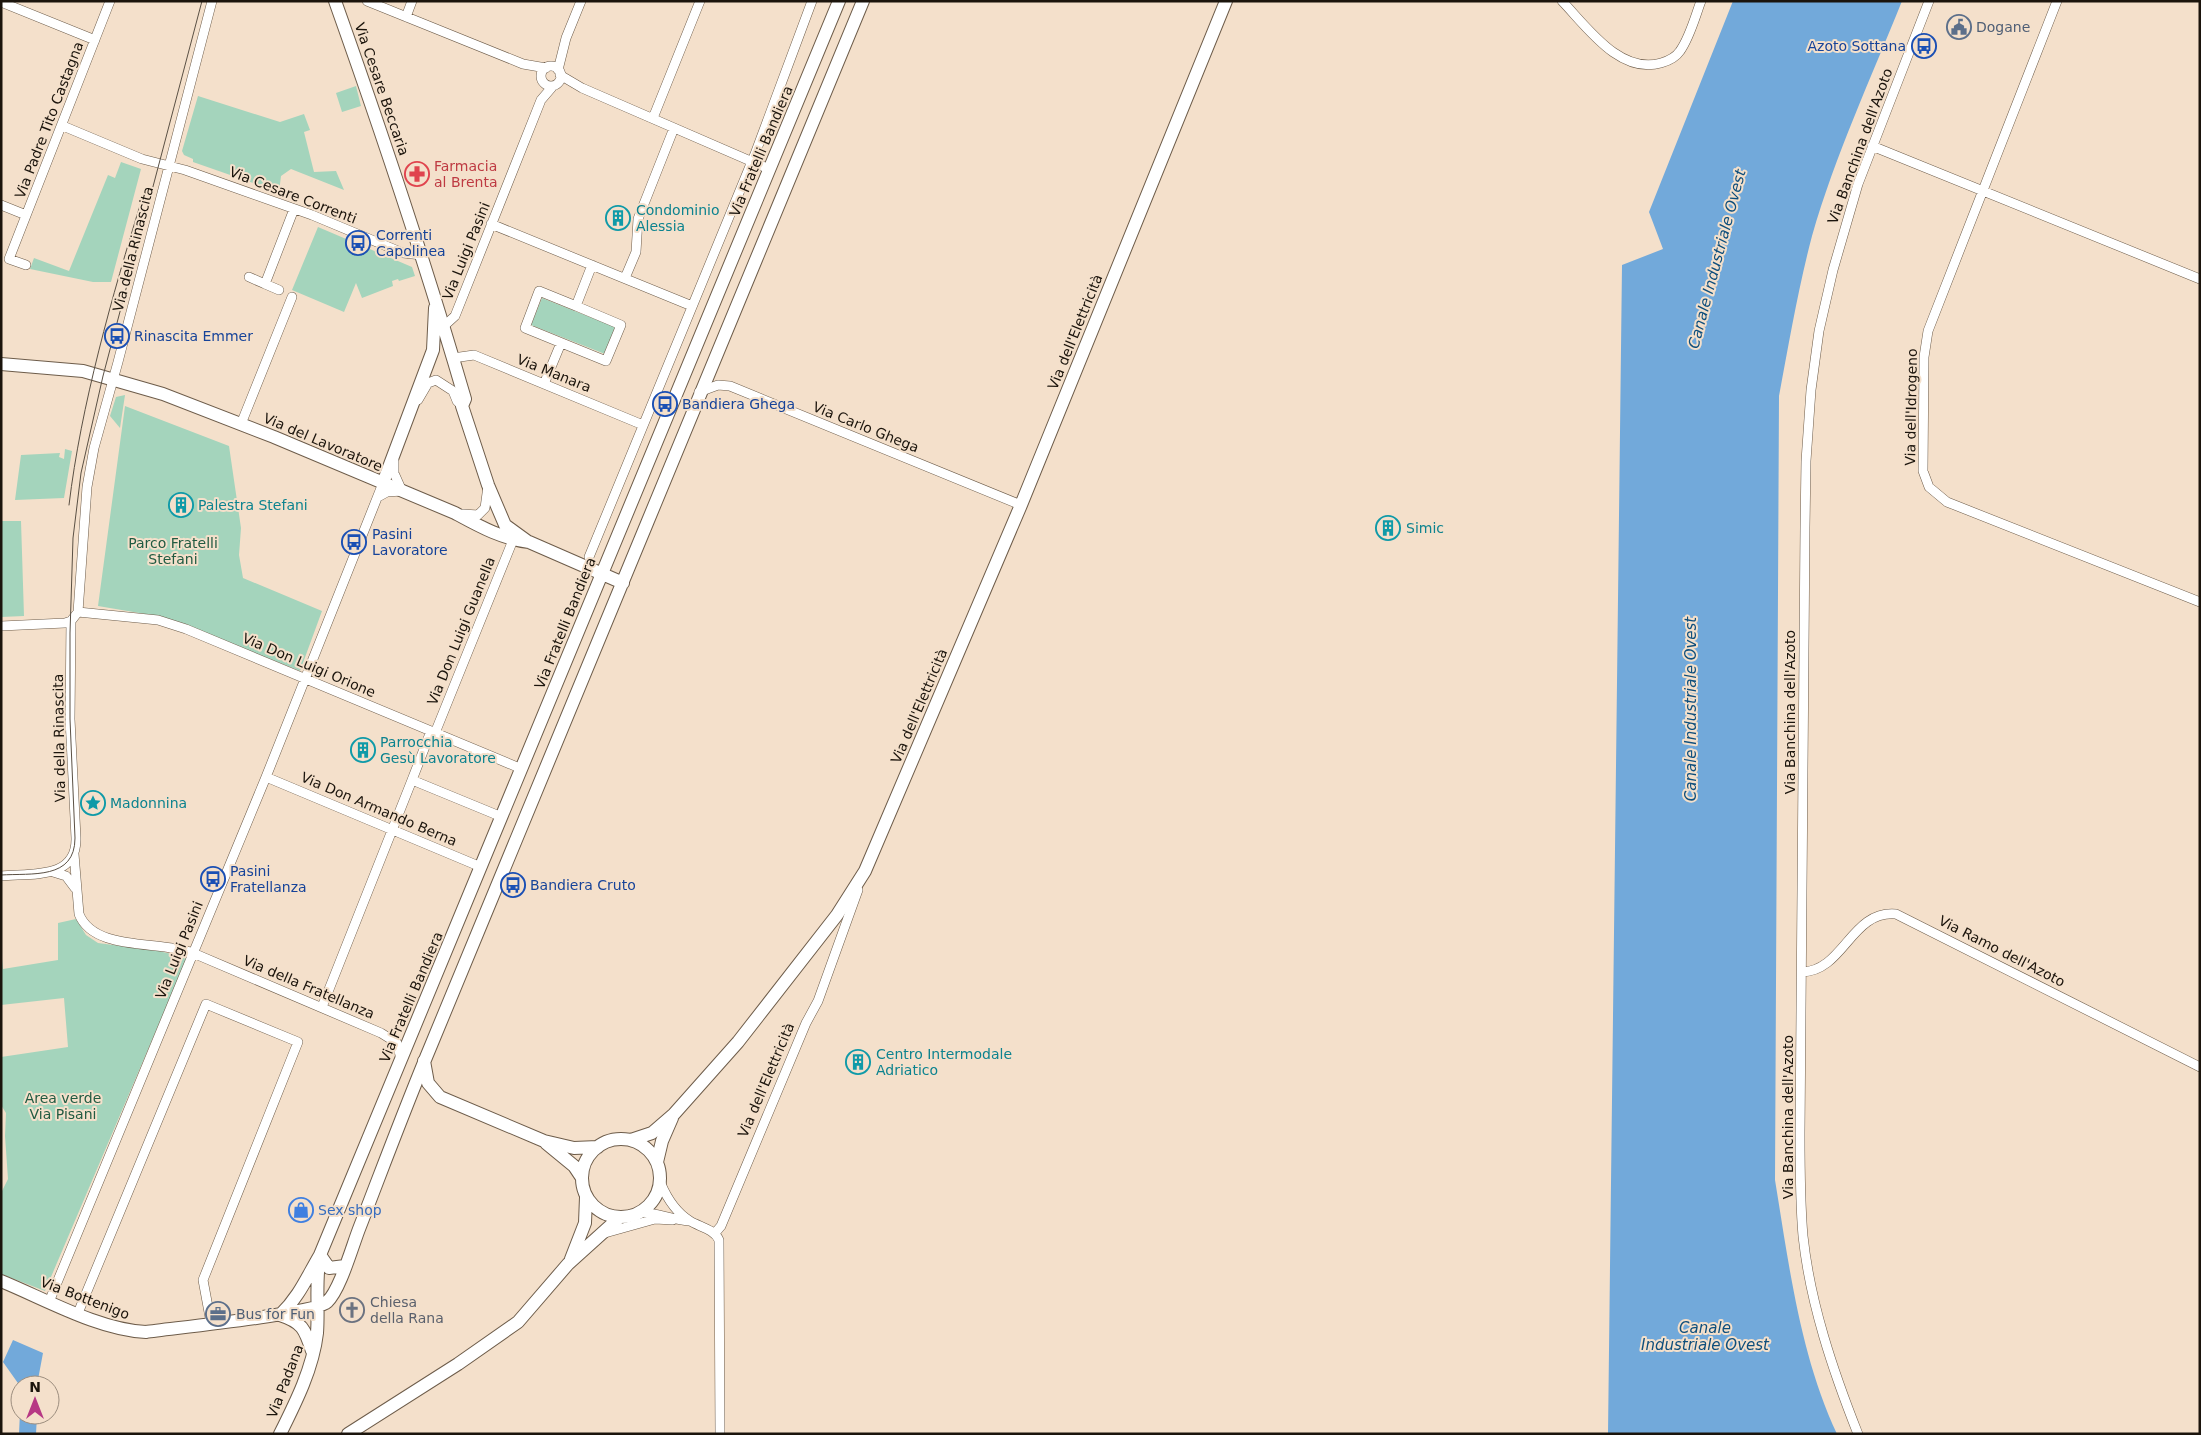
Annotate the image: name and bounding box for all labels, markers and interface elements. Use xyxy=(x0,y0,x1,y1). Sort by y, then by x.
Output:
public building icon: Dogane xyxy=(1946,14,1972,40)
place label: Dogane xyxy=(1976,19,2030,35)
street label: Via Cesare Beccaria xyxy=(352,20,412,158)
bus stop icon: Azoto Sottana xyxy=(1911,33,1937,59)
place label: Azoto Sottana xyxy=(1808,38,1906,54)
street label: Via Padre Tito Castagna xyxy=(12,39,86,201)
street label: Via Banchina dell'Azoto xyxy=(1824,66,1896,226)
street label: Via Fratelli Bandiera xyxy=(726,83,796,219)
place label: Farmacia al Brenta xyxy=(434,158,498,190)
pharmacy icon: Farmacia al Brenta xyxy=(404,161,430,187)
street label: Via Cesare Correnti xyxy=(227,163,359,227)
water label: Canale Industriale Ovest xyxy=(1684,166,1750,350)
street label: Via della Rinascita xyxy=(110,185,156,313)
street label: Via Luigi Pasini xyxy=(439,200,493,302)
place label: Condominio Alessia xyxy=(636,202,720,234)
building icon: Condominio Alessia xyxy=(605,205,631,231)
place label: Correnti Capolinea xyxy=(376,227,446,259)
bus stop icon: Correnti Capolinea xyxy=(345,230,371,256)
street label: Via dell'Elettricità xyxy=(1045,272,1105,392)
bus stop icon: Rinascita Emmer xyxy=(104,323,130,349)
place label: Rinascita Emmer xyxy=(134,328,253,344)
street label: Via dell'Idrogeno xyxy=(1902,348,1920,466)
street label: Via Manara xyxy=(515,351,593,395)
bus stop icon: Bandiera Ghega xyxy=(652,391,678,417)
place label: Bandiera Ghega xyxy=(682,396,795,412)
street label: Via Carlo Ghega xyxy=(811,398,921,456)
street label: Via del Lavoratore xyxy=(261,410,385,474)
building icon: Palestra Stefani xyxy=(168,492,194,518)
place label: Palestra Stefani xyxy=(198,497,308,513)
building icon: Simic xyxy=(1375,515,1401,541)
place label: Simic xyxy=(1406,520,1444,536)
place label: Pasini Lavoratore xyxy=(372,526,448,558)
bus stop icon: Pasini Lavoratore xyxy=(341,529,367,555)
park label: Parco Fratelli Stefani xyxy=(128,535,218,567)
street label: Via Don Luigi Guanella xyxy=(424,555,498,707)
street label: Via Fratelli Bandiera xyxy=(531,555,599,691)
water label: Canale Industriale Ovest xyxy=(1682,616,1700,801)
street label: Via Don Luigi Orione xyxy=(240,630,378,700)
street label: Via Banchina dell'Azoto xyxy=(1782,630,1798,794)
street label: Via dell'Elettricità xyxy=(888,646,950,766)
street label: Via della Rinascita xyxy=(50,674,68,802)
place label: Parrocchia Gesù Lavoratore xyxy=(380,734,496,766)
building icon: Parrocchia Gesù Lavoratore xyxy=(350,737,376,763)
street label: Via Don Armando Berna xyxy=(298,769,460,849)
place icon: Madonnina xyxy=(80,790,106,816)
place label: Madonnina xyxy=(110,795,187,811)
place label: Pasini Fratellanza xyxy=(230,863,307,895)
bus stop icon: Pasini Fratellanza xyxy=(200,866,226,892)
bus stop icon: Bandiera Cruto xyxy=(500,872,526,898)
place label: Bandiera Cruto xyxy=(530,877,636,893)
street label: Via Luigi Pasini xyxy=(152,899,206,1001)
street label: Via Ramo dell'Azoto xyxy=(1936,912,2068,990)
street label: Via Fratelli Bandiera xyxy=(376,929,446,1065)
street label: Via della Fratellanza xyxy=(241,952,377,1022)
street label: Via dell'Elettricità xyxy=(735,1020,797,1140)
street label: Via Banchina dell'Azoto xyxy=(1780,1035,1796,1199)
place label: Centro Intermodale Adriatico xyxy=(876,1046,1012,1078)
building icon: Centro Intermodale Adriatico xyxy=(845,1049,871,1075)
park label: Area verde Via Pisani xyxy=(25,1090,101,1122)
shop icon: Sex shop xyxy=(288,1197,314,1223)
place label: Sex shop xyxy=(318,1202,382,1218)
street label: Via Bottenigo xyxy=(38,1274,132,1322)
place label: Chiesa della Rana xyxy=(370,1294,444,1326)
church icon: Chiesa della Rana xyxy=(339,1297,365,1323)
office icon: Bus for Fun xyxy=(205,1301,231,1327)
place label: Bus for Fun xyxy=(236,1306,315,1322)
water label: Canale Industriale Ovest xyxy=(1641,1319,1770,1354)
street label: Via Padana xyxy=(264,1342,306,1420)
north arrow xyxy=(10,1375,60,1425)
text: N xyxy=(29,1379,41,1395)

